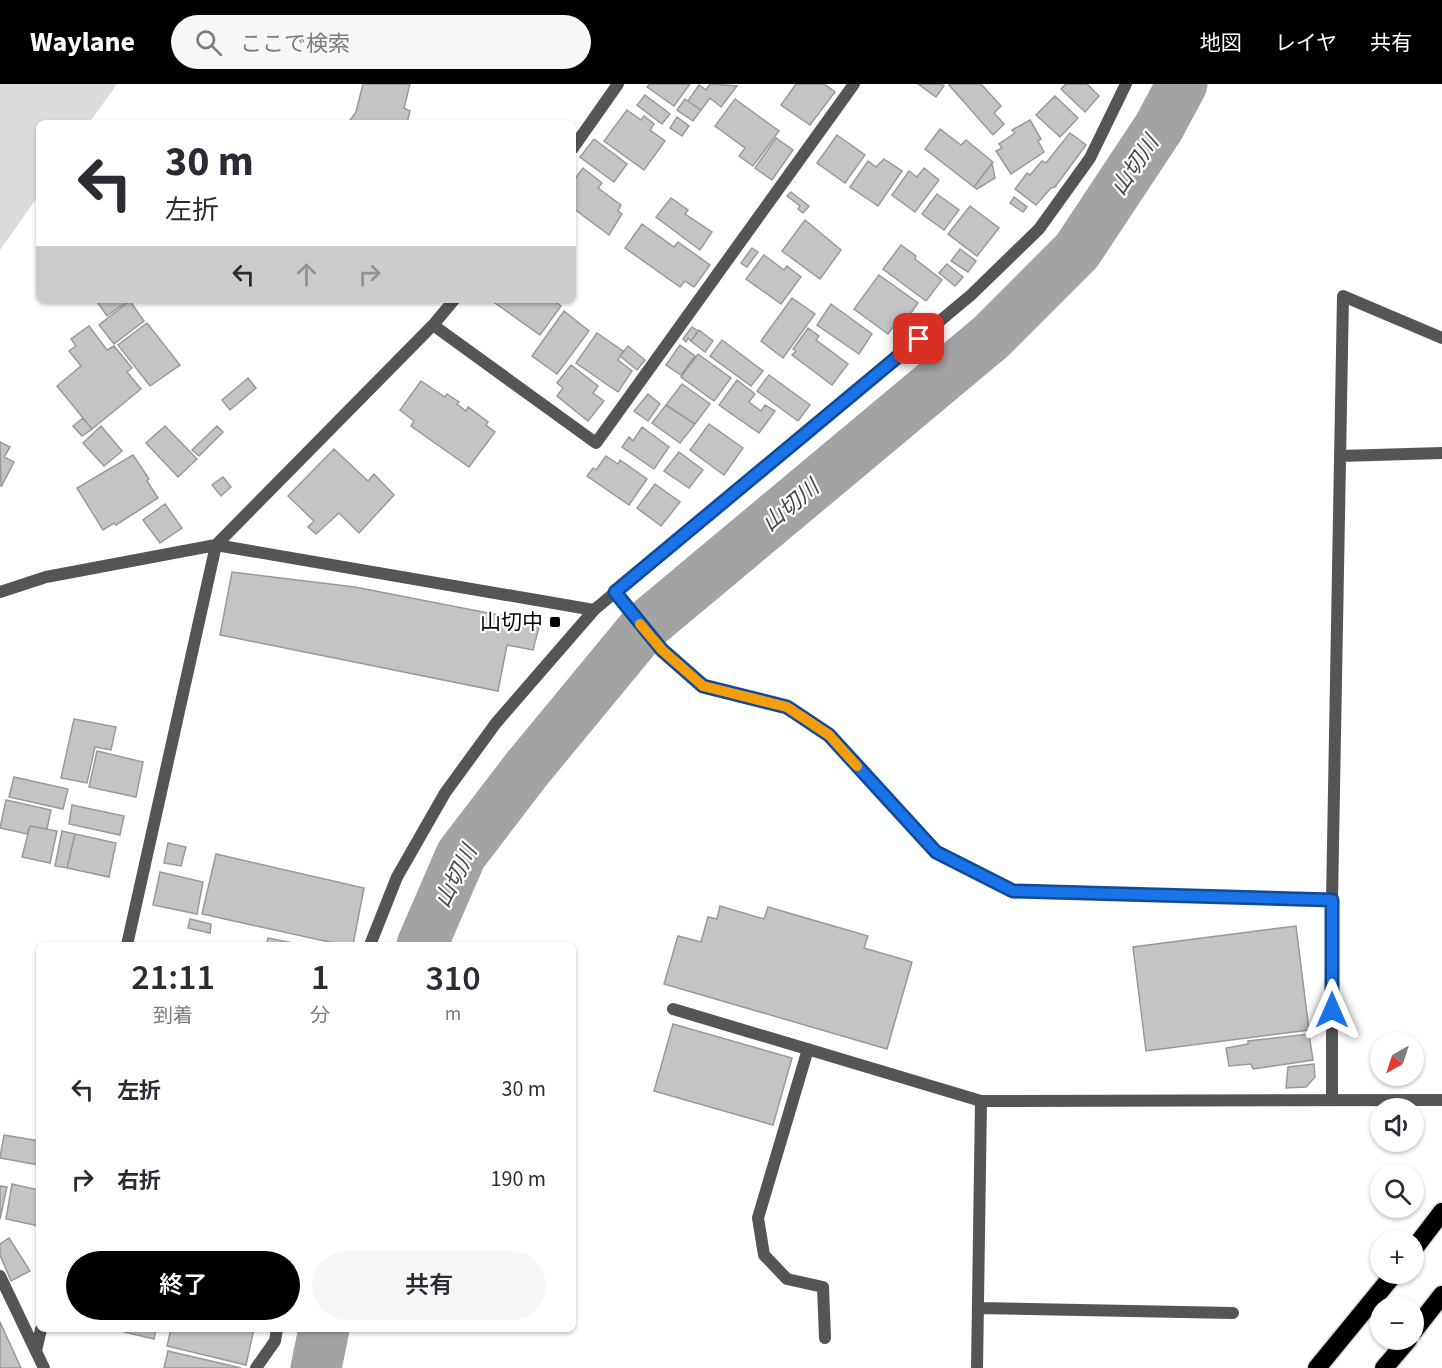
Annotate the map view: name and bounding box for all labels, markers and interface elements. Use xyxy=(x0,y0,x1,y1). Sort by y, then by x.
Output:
search box xyxy=(171,15,591,69)
text: Waylane xyxy=(30,22,135,62)
icon: search xyxy=(192,26,225,59)
text: ここで検索 xyxy=(240,28,350,60)
text: 地図 xyxy=(1200,28,1242,58)
text: レイヤ xyxy=(1275,28,1337,58)
text: 共有 xyxy=(1370,28,1412,58)
water label: 山切川 xyxy=(1103,128,1168,202)
text: 30 m xyxy=(165,132,254,192)
icon: left xyxy=(66,144,144,222)
text: 左折 xyxy=(165,191,219,230)
icon: left xyxy=(227,258,260,291)
icon: ahead xyxy=(290,258,323,291)
icon: right xyxy=(353,258,386,291)
pin xyxy=(893,313,944,364)
icon: arrive xyxy=(902,322,935,355)
water label: 山切川 xyxy=(755,471,828,539)
place label: 山切中 xyxy=(480,607,543,637)
marker: 山切中 xyxy=(548,615,562,629)
water label: 山切川 xyxy=(427,838,486,913)
text: 21:11 xyxy=(131,952,215,1003)
text: 1 xyxy=(311,952,329,1003)
text: 310 xyxy=(425,953,481,1004)
position arrow xyxy=(1300,978,1364,1042)
text: m xyxy=(445,1000,461,1028)
text: 到着 xyxy=(153,1002,193,1030)
text: 分 xyxy=(310,1002,330,1030)
north arrow xyxy=(1370,1032,1424,1086)
map controls xyxy=(1370,1032,1424,1350)
icon: left xyxy=(66,1073,99,1106)
text: 30 m xyxy=(501,1073,546,1105)
text: 左折 xyxy=(117,1075,161,1107)
button: sound xyxy=(1370,1098,1424,1152)
icon: right xyxy=(66,1163,99,1196)
text: 190 m xyxy=(491,1163,546,1195)
button: search xyxy=(1370,1164,1424,1218)
text: 右折 xyxy=(117,1165,161,1197)
button: + xyxy=(1370,1230,1424,1284)
button: 終了 xyxy=(66,1251,300,1320)
button: 共有 xyxy=(312,1251,546,1320)
button: − xyxy=(1370,1296,1424,1350)

